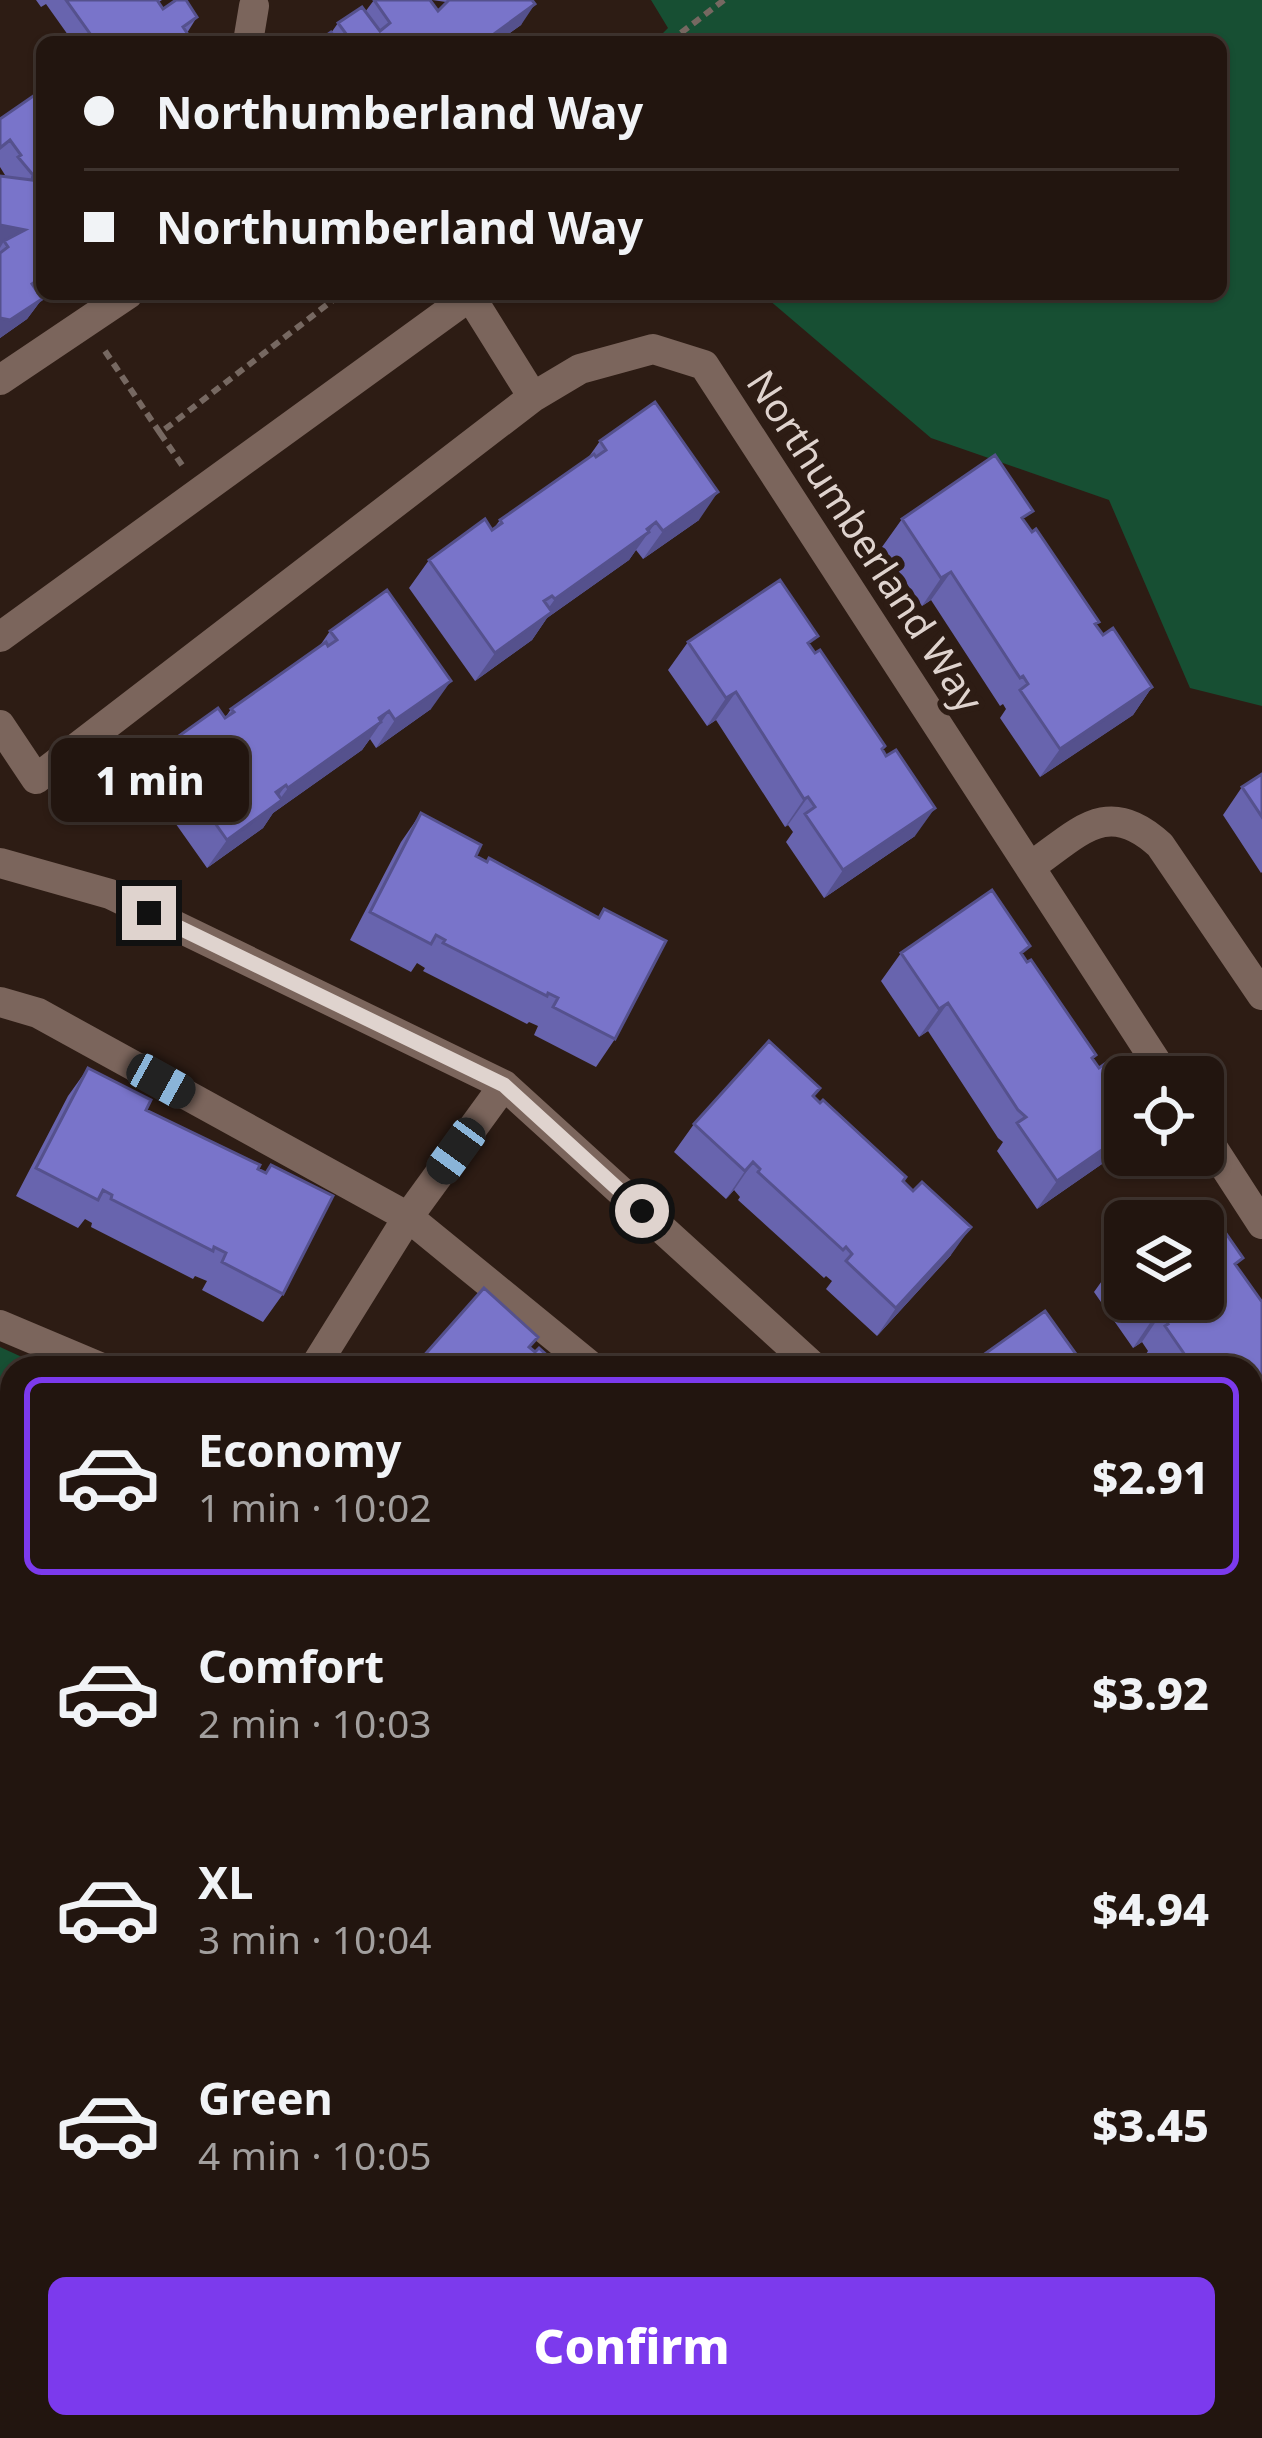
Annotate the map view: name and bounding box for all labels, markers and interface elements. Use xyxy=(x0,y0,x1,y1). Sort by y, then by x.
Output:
text: Northumberland Way xyxy=(156,81,643,142)
text: Northumberland Way xyxy=(156,196,643,257)
street label: Northumberland Way xyxy=(736,359,997,721)
callout: 1 min xyxy=(50,739,248,823)
text: 1 min xyxy=(96,753,204,806)
route end xyxy=(122,886,176,940)
car xyxy=(121,1048,201,1114)
map controls xyxy=(1104,1056,1224,1320)
button: locate xyxy=(1104,1056,1224,1176)
car xyxy=(420,1111,492,1191)
route start xyxy=(615,1184,669,1238)
button: layers xyxy=(1104,1200,1224,1320)
text: Economy xyxy=(198,1419,402,1480)
icon: car xyxy=(54,1422,162,1530)
text: $2.91 xyxy=(1092,1446,1209,1507)
text: 1 min · 10:02 xyxy=(198,1480,432,1533)
text: Comfort xyxy=(198,1635,384,1696)
icon: car xyxy=(54,1638,162,1746)
text: $3.92 xyxy=(1092,1662,1209,1723)
text: 2 min · 10:03 xyxy=(198,1696,432,1749)
text: XL xyxy=(198,1851,253,1912)
icon: car xyxy=(54,1854,162,1962)
text: $4.94 xyxy=(1092,1878,1209,1939)
text: 3 min · 10:04 xyxy=(198,1912,432,1965)
text: Green xyxy=(198,2067,333,2128)
icon: car xyxy=(54,2070,162,2178)
text: $3.45 xyxy=(1092,2094,1209,2155)
text: 4 min · 10:05 xyxy=(198,2128,432,2181)
button: Confirm xyxy=(48,2277,1215,2415)

